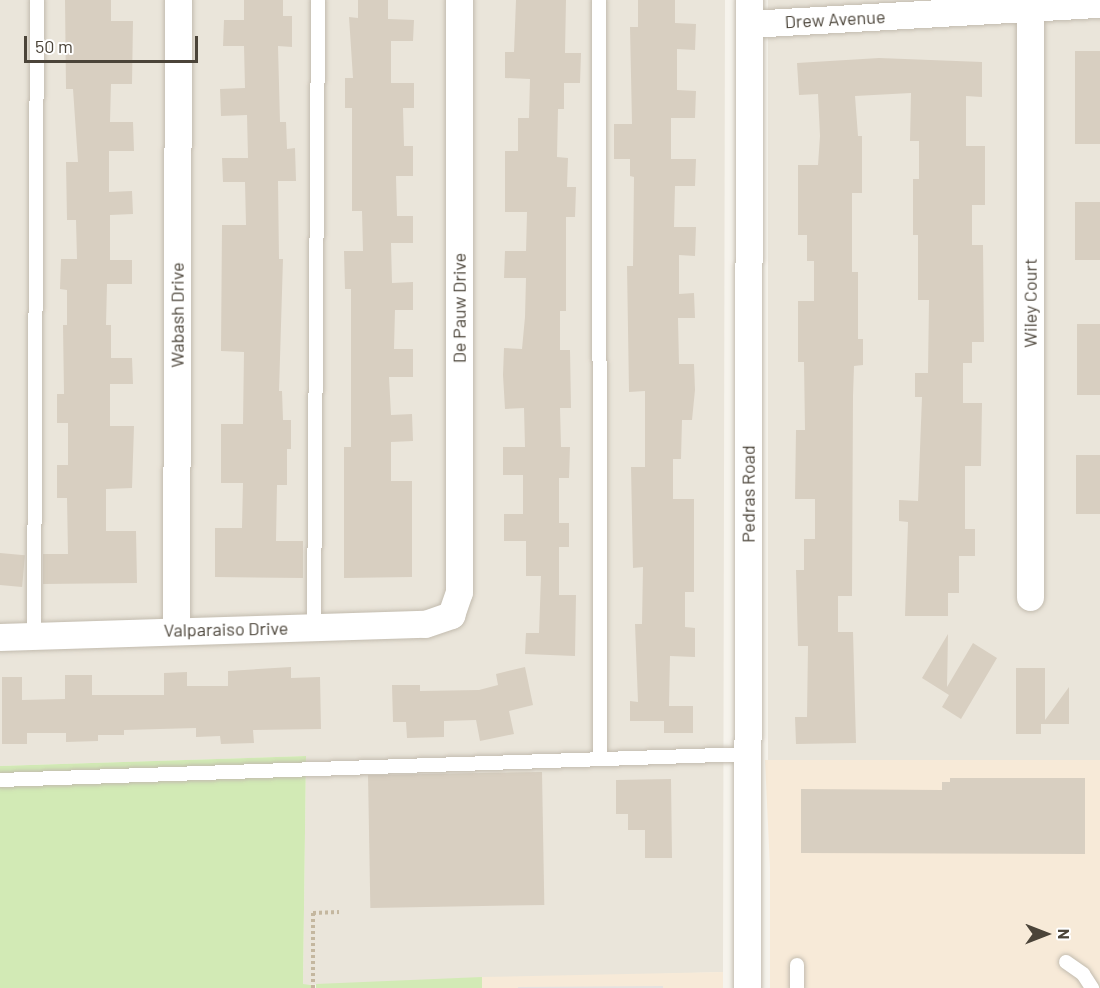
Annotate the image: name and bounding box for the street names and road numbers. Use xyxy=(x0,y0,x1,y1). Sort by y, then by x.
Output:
street label: Drew Avenue xyxy=(784,6,886,32)
street label: De Pauw Drive xyxy=(448,253,470,363)
street label: Wiley Court xyxy=(1019,258,1041,348)
street label: Wabash Drive xyxy=(166,262,188,368)
street label: Pedras Road xyxy=(737,445,759,543)
street label: Valparaiso Drive xyxy=(163,617,289,641)

